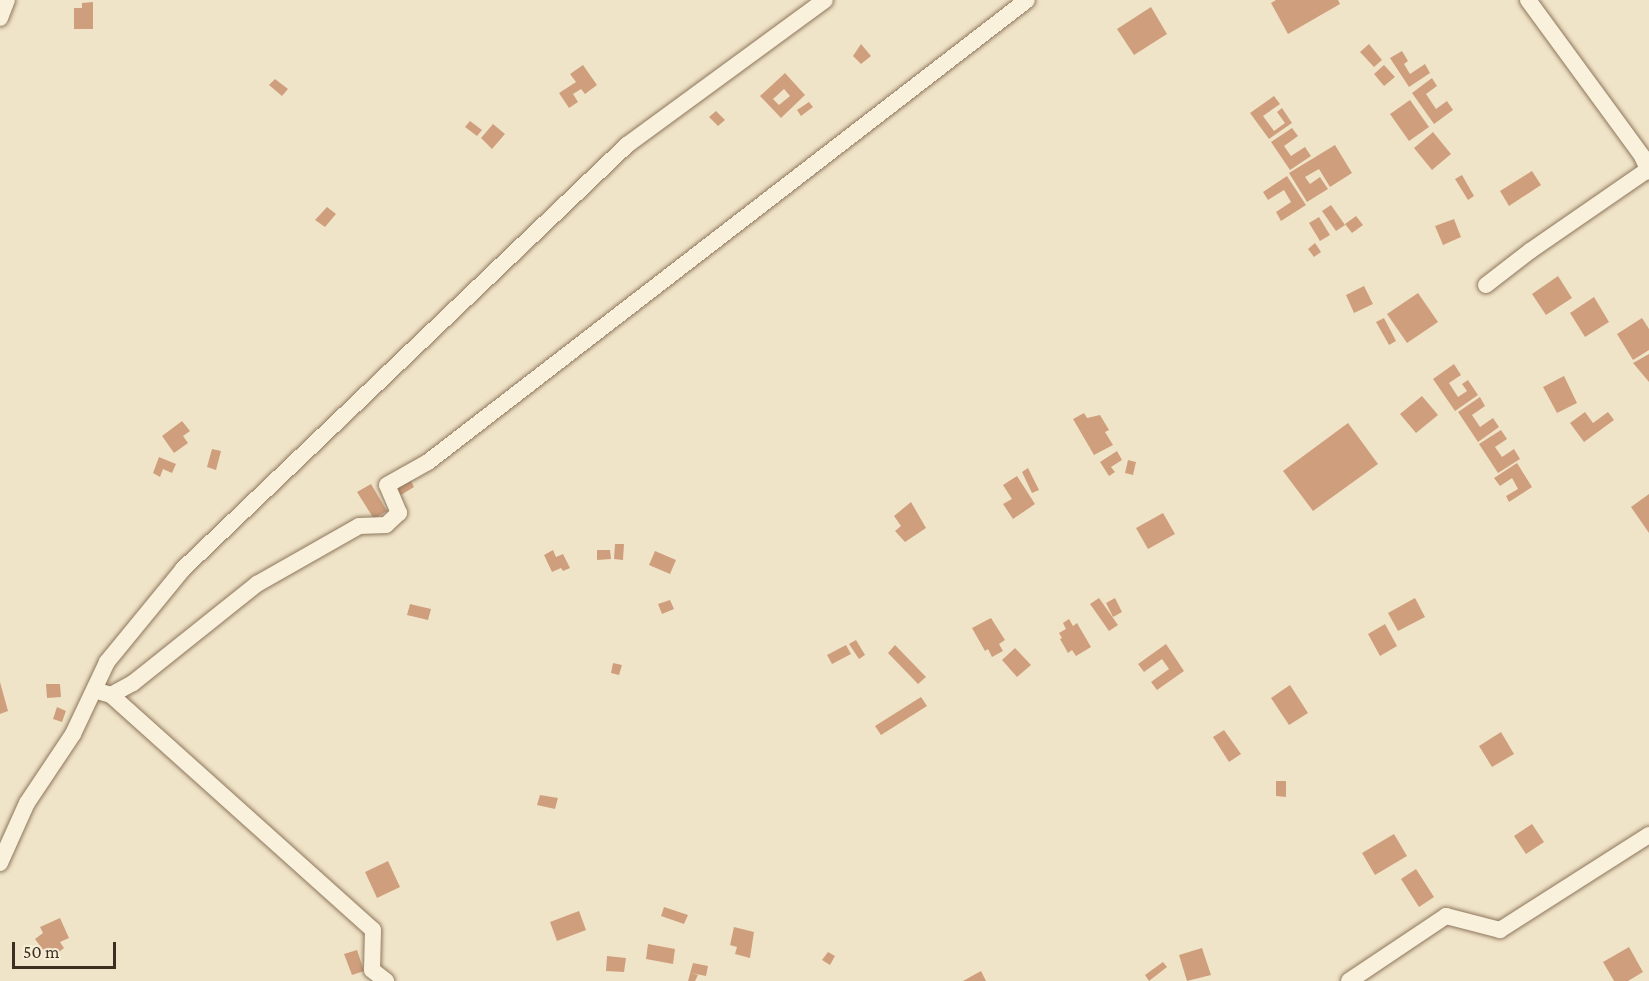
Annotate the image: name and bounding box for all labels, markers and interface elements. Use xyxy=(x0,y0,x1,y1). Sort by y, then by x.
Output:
scale bar xyxy=(15,930,118,968)
text: 50 m xyxy=(23,942,60,962)

